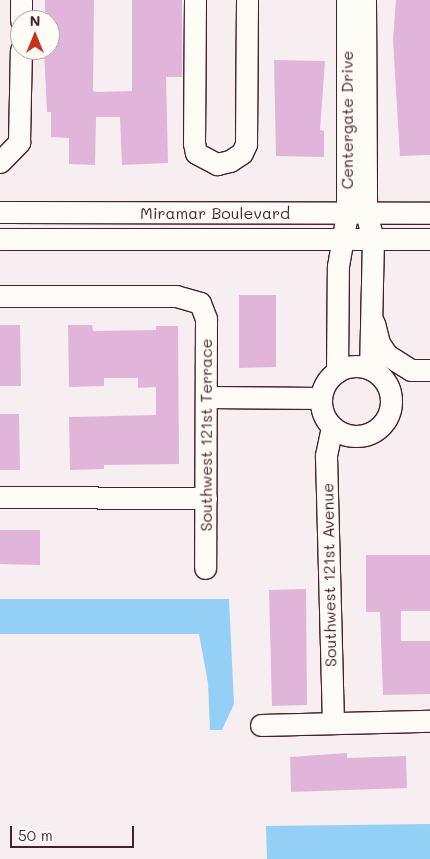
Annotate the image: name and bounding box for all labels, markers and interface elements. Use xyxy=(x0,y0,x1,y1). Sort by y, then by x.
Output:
north arrow xyxy=(10,10,60,60)
text: N xyxy=(30,11,40,30)
street label: Centergate Drive xyxy=(337,51,357,189)
street label: Miramar Boulevard xyxy=(140,203,290,223)
street label: Southwest 121st Terrace xyxy=(196,339,216,531)
street label: Southwest 121st Avenue xyxy=(318,483,340,667)
scale bar xyxy=(12,816,136,848)
text: 50 m xyxy=(18,825,53,845)

